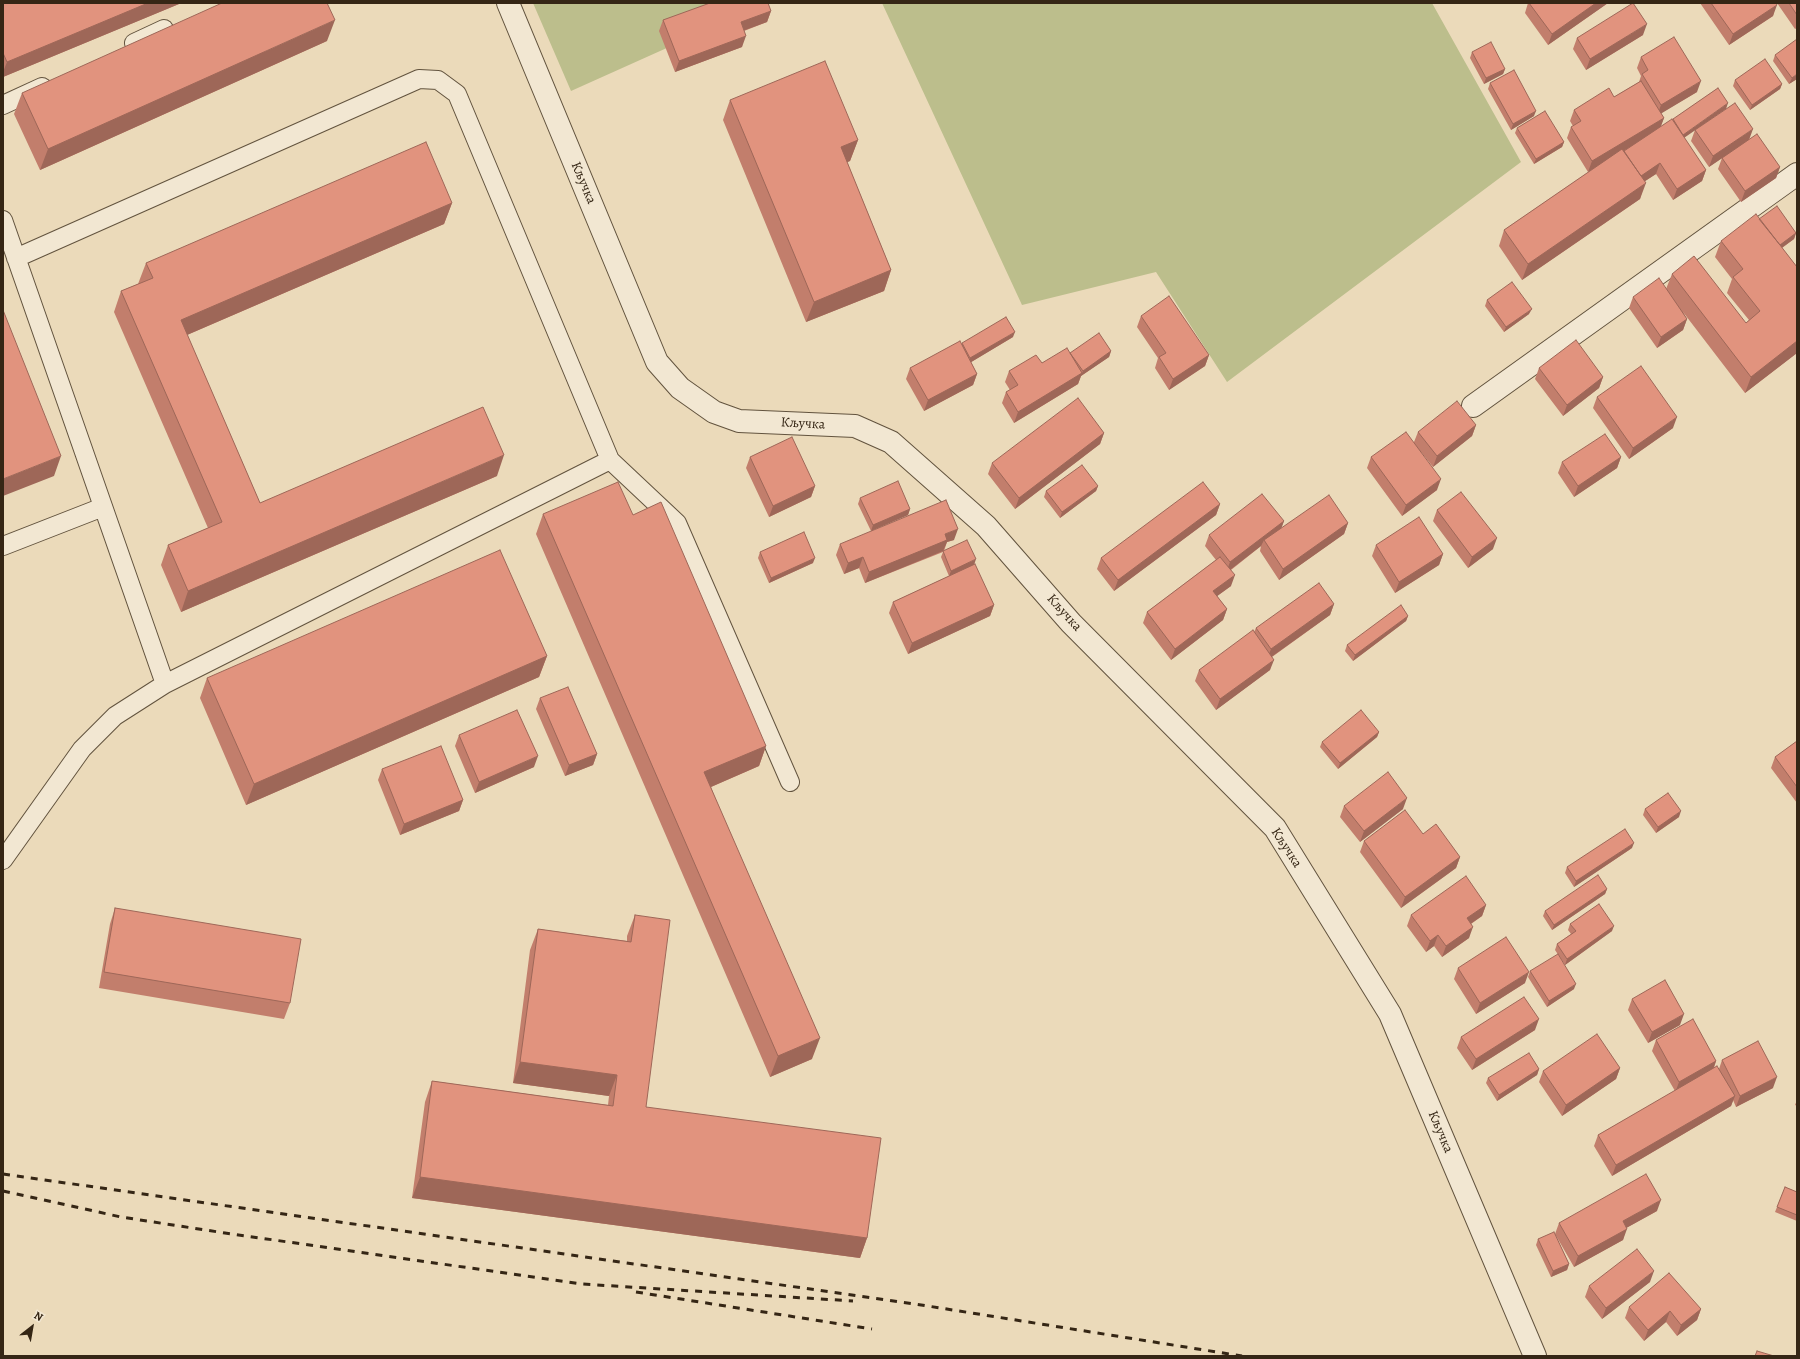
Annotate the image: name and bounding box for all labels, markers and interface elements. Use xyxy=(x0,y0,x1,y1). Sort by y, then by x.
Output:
street label: Кључка xyxy=(567,159,599,207)
street label: Кључка xyxy=(780,414,826,434)
street label: Кључка xyxy=(1043,591,1085,635)
street label: Кључка xyxy=(1267,825,1305,871)
street label: Кључка xyxy=(1424,1108,1456,1156)
north arrow xyxy=(12,1307,52,1347)
text: N xyxy=(31,1308,46,1325)

